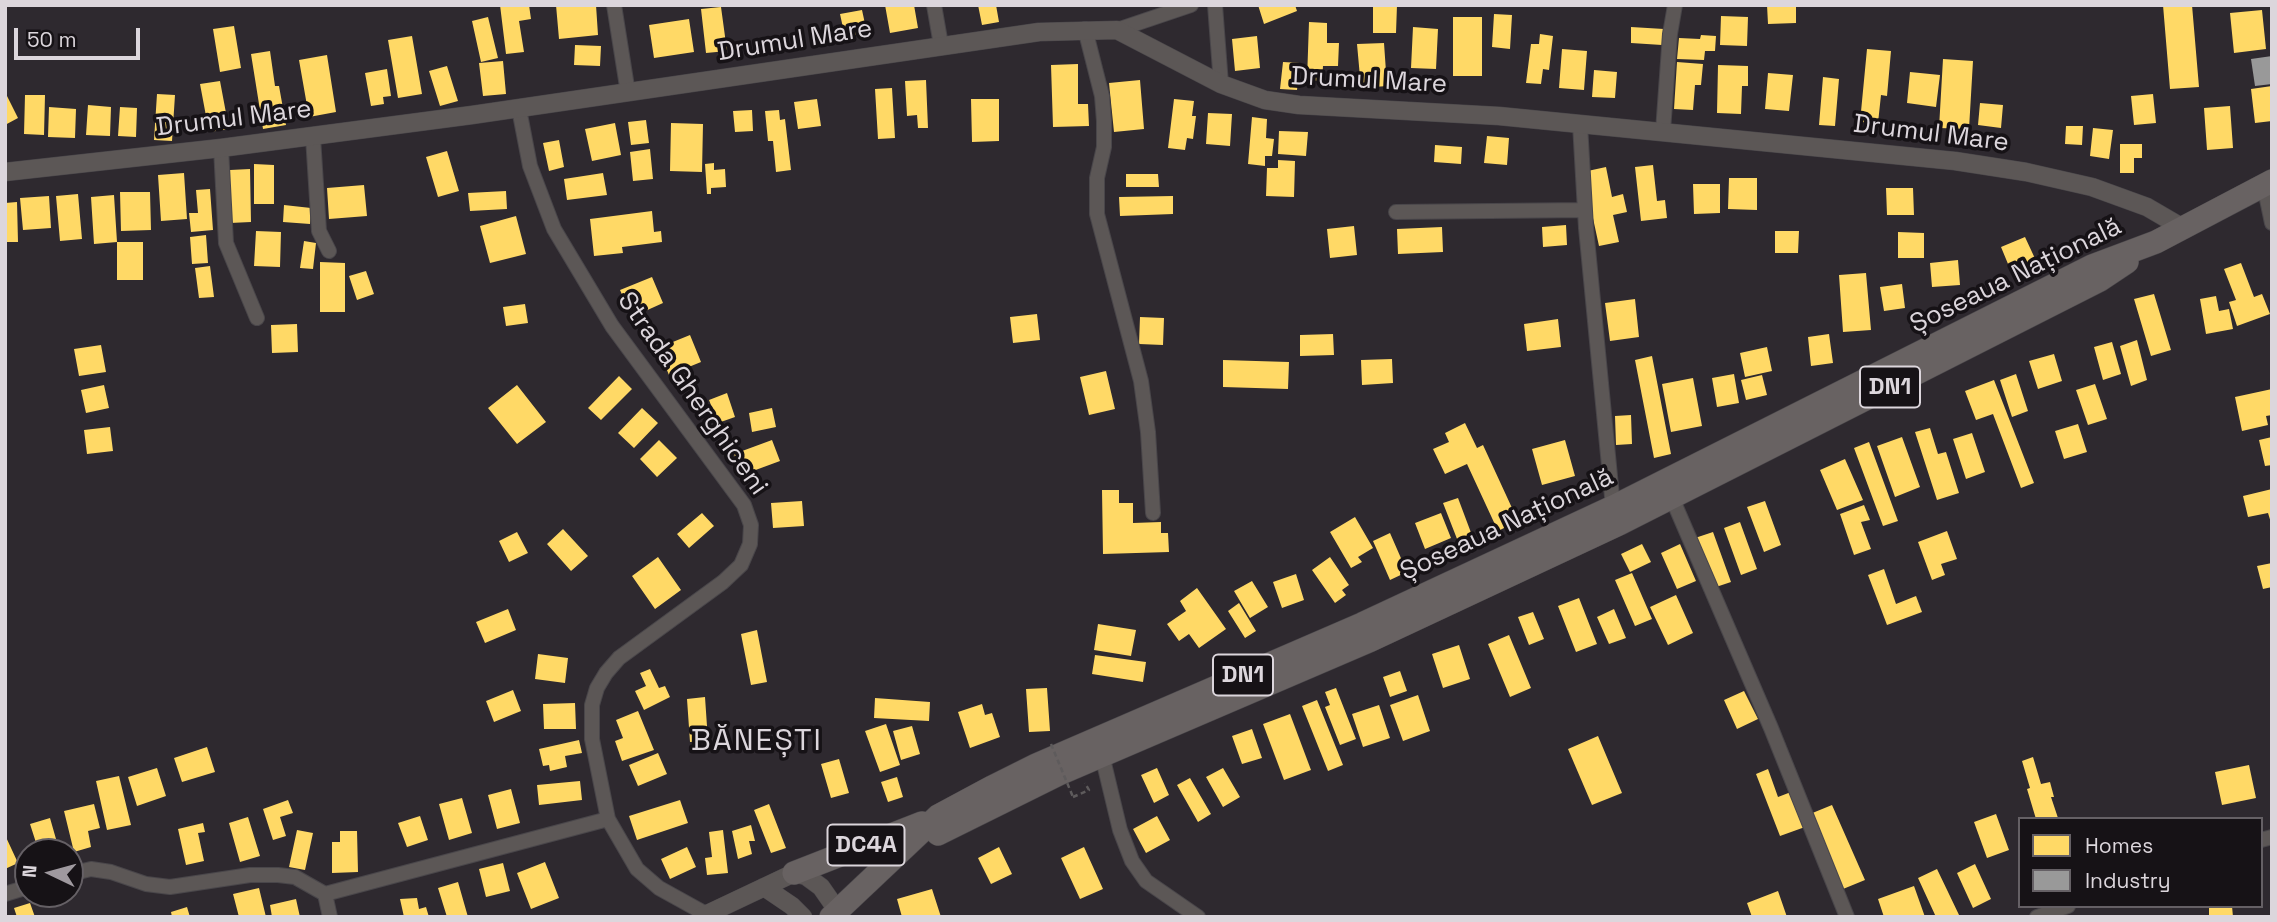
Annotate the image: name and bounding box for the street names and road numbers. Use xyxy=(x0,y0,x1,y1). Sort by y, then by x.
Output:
street label: Drumul Mare xyxy=(715,13,875,69)
street label: Drumul Mare xyxy=(1290,61,1448,101)
street label: Drumul Mare xyxy=(155,94,313,144)
street label: Drumul Mare xyxy=(1852,109,2010,159)
street label: Șoseaua Națională xyxy=(1905,211,2127,341)
street label: Strada Gherghiceni xyxy=(610,287,774,501)
road number: DN1 xyxy=(1860,366,1920,408)
street label: Șoseaua Națională xyxy=(1396,462,1618,588)
road number: DN1 xyxy=(1213,654,1273,696)
road number: DC4A xyxy=(828,824,904,866)

